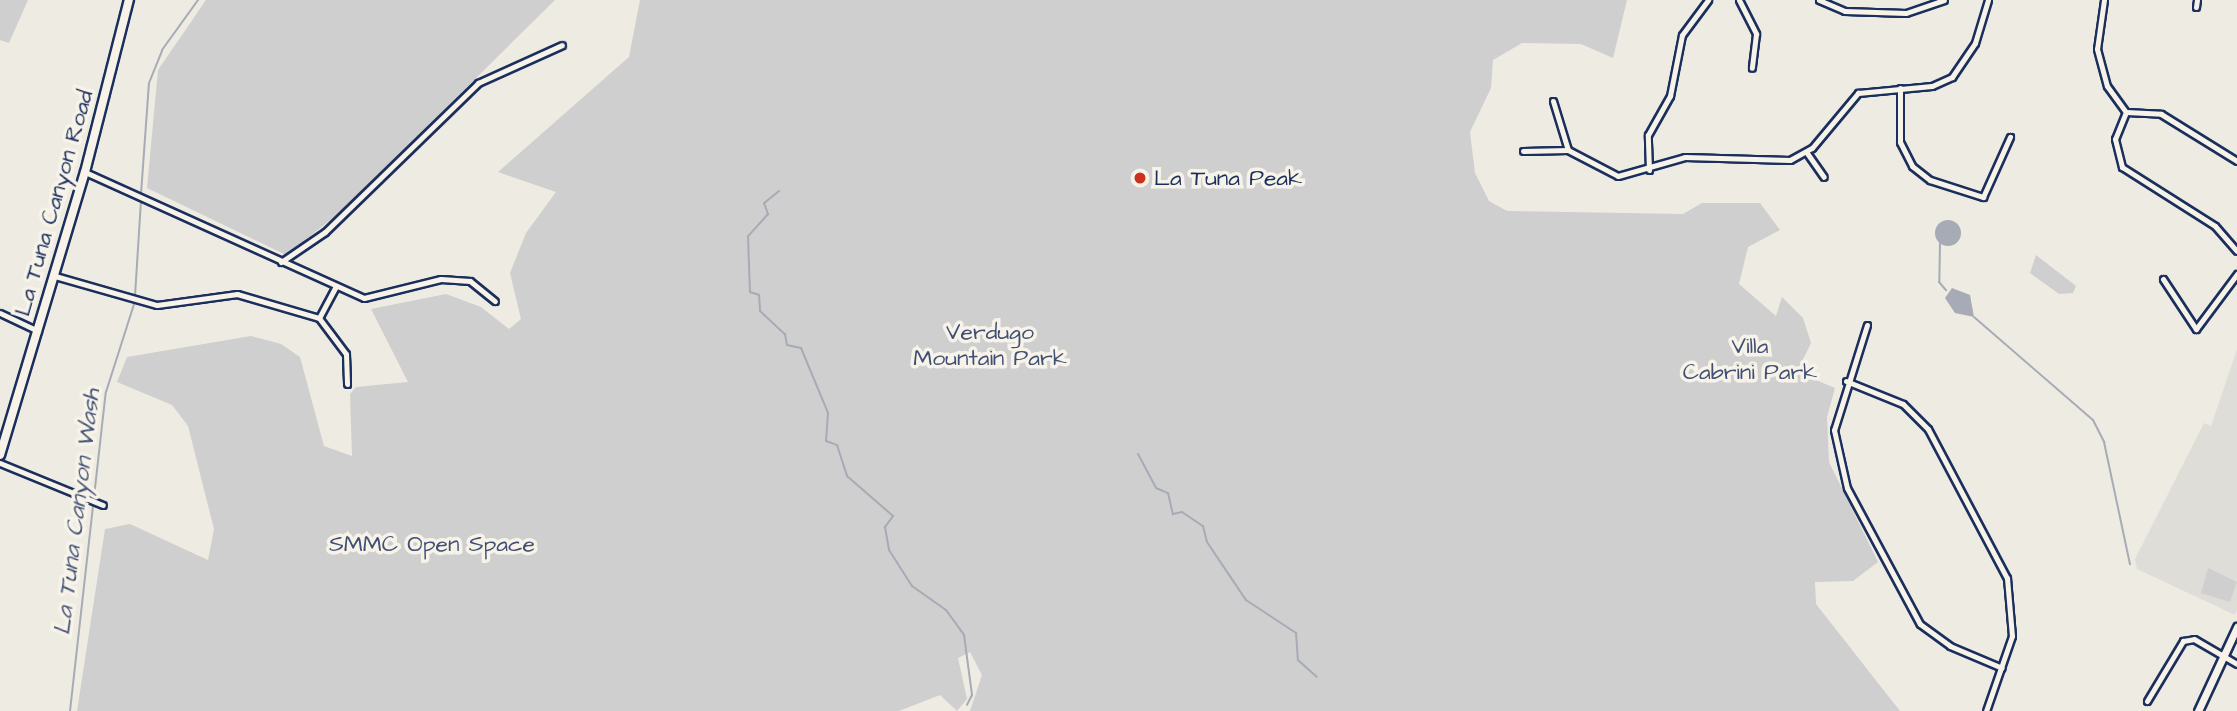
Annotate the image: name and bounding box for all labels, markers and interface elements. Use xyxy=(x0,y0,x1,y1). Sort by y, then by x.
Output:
street label: La Tuna Canyon Road xyxy=(9,87,99,319)
place label: La Tuna Peak xyxy=(1154,164,1302,192)
marker: La Tuna Peak xyxy=(1132,170,1148,186)
park label: Verdugo Mountain Park xyxy=(913,318,1067,372)
park label: Villa Cabrini Park xyxy=(1683,332,1817,386)
water label: La Tuna Canyon Wash xyxy=(49,387,107,637)
park label: SMMC Open Space xyxy=(329,530,535,558)

